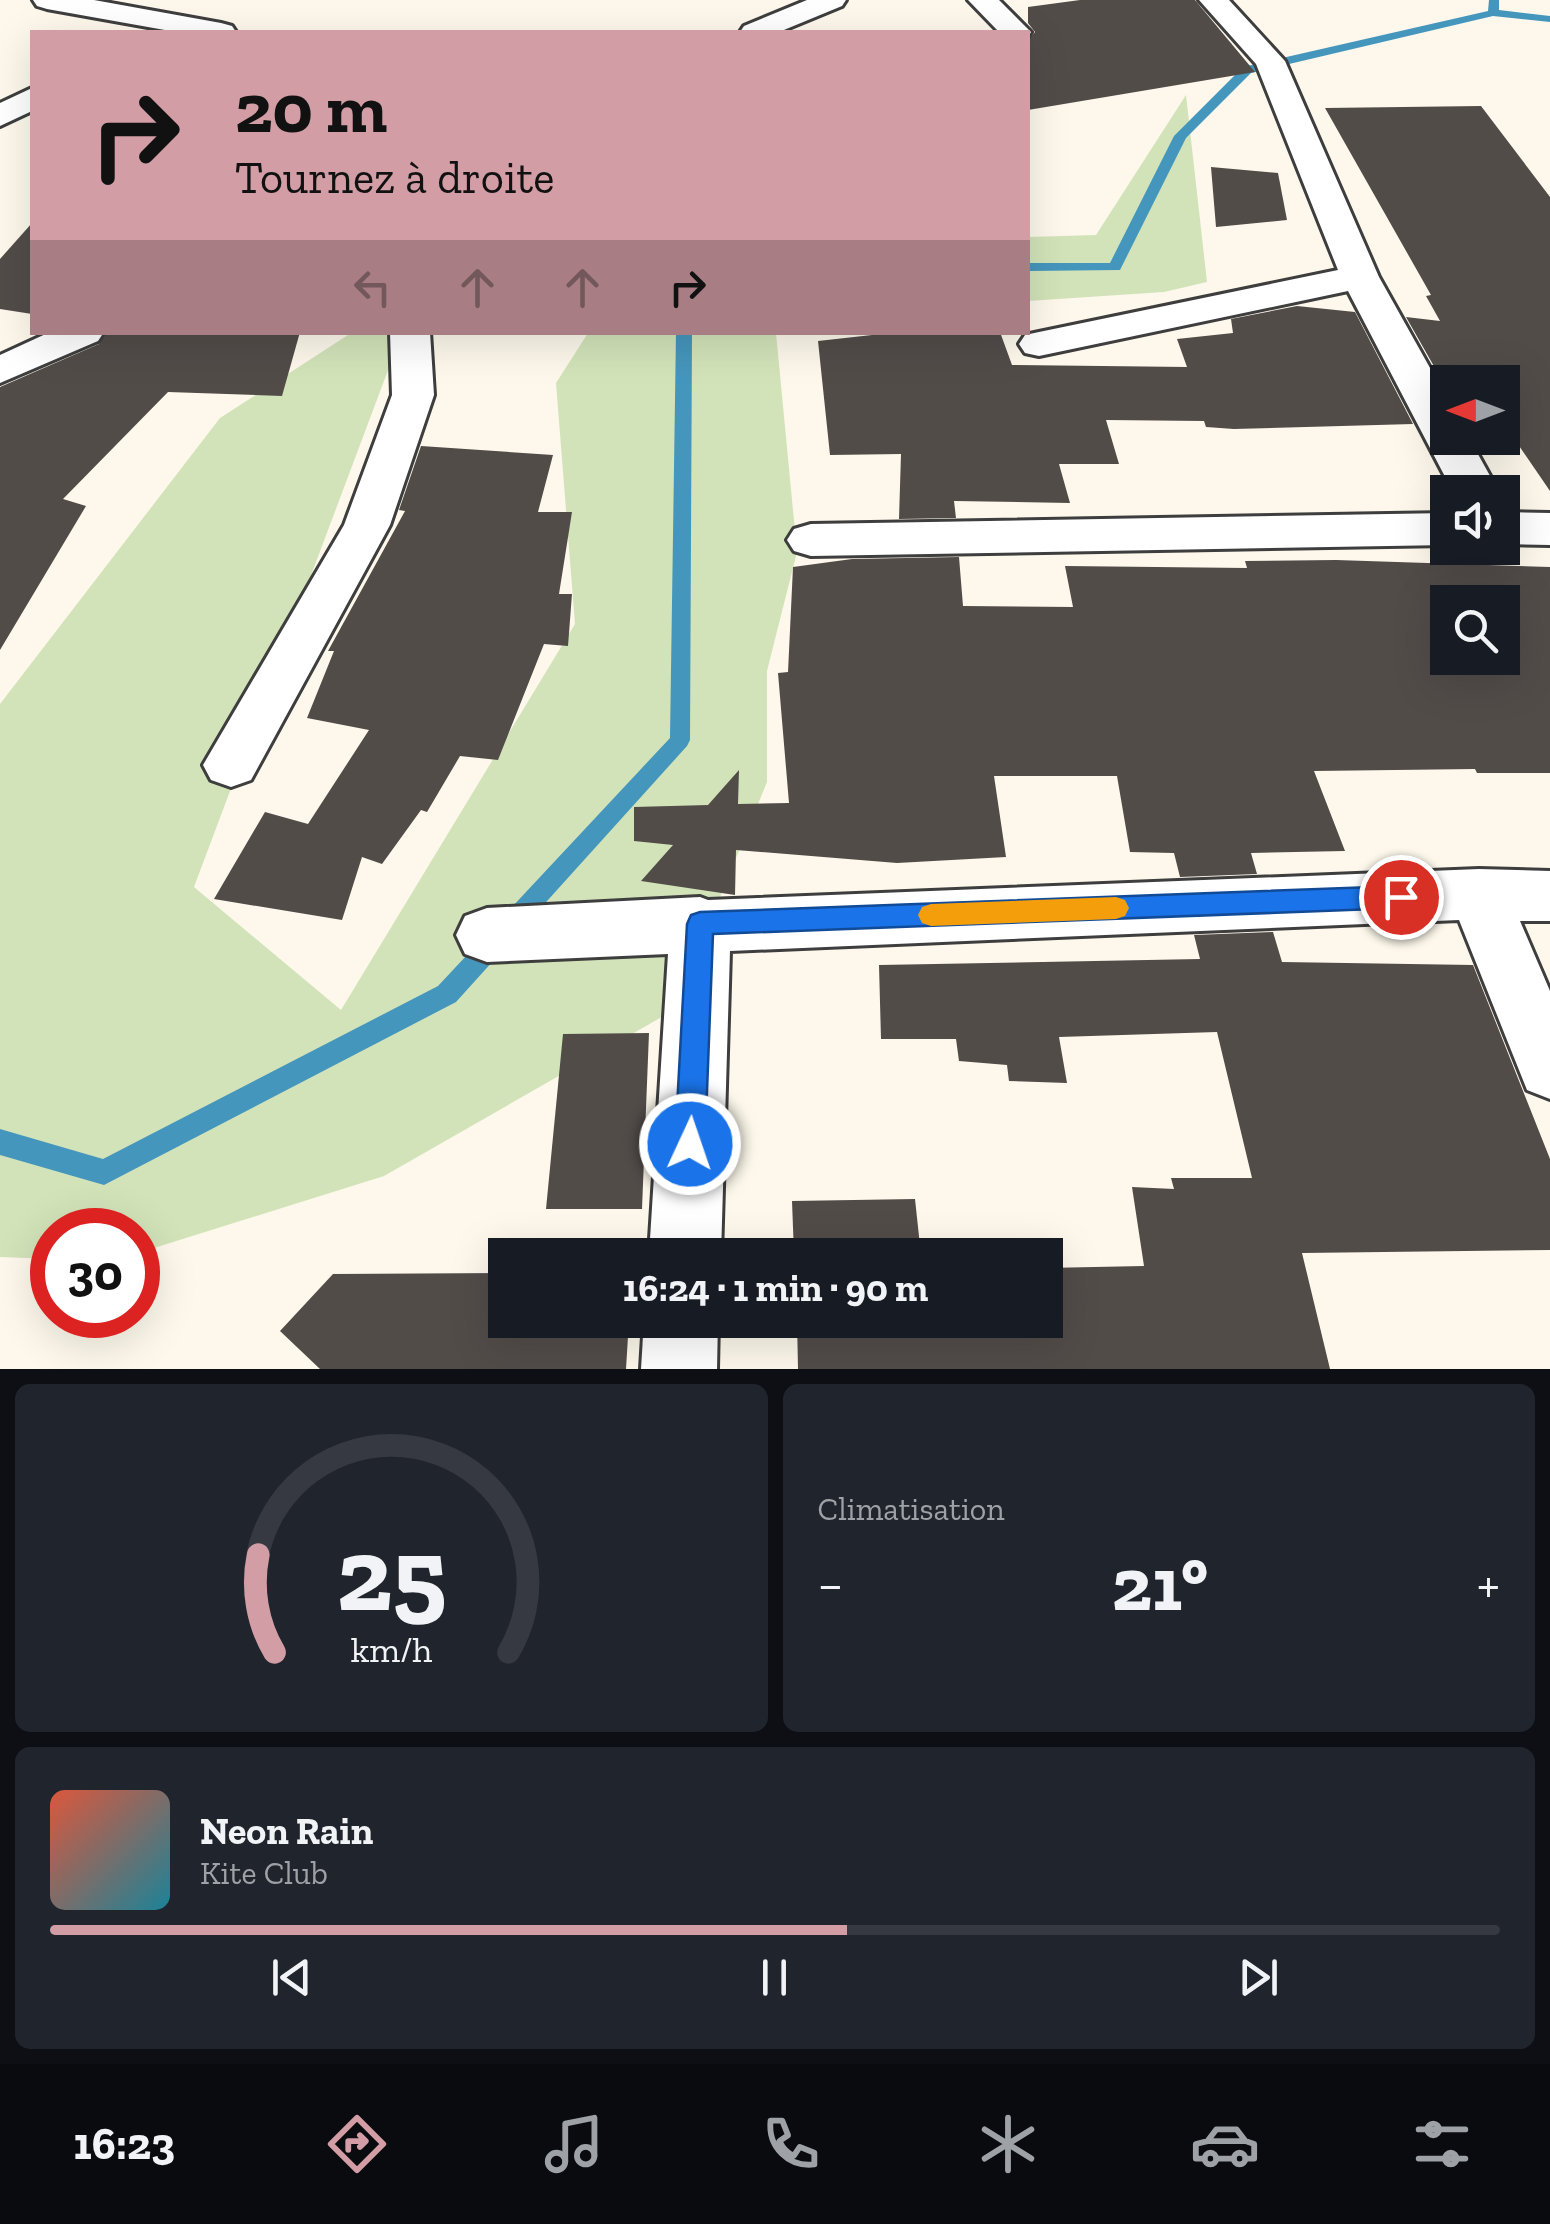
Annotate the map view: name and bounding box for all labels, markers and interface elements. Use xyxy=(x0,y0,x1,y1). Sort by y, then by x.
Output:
text: 20 m xyxy=(235,66,387,150)
icon: right xyxy=(70,70,200,200)
text: Tournez à droite xyxy=(235,151,554,205)
icon: left xyxy=(345,260,400,315)
icon: ahead xyxy=(450,260,505,315)
icon: ahead xyxy=(555,260,610,315)
icon: right xyxy=(660,260,715,315)
north arrow xyxy=(1430,365,1520,455)
map controls xyxy=(1430,365,1520,675)
button: sound xyxy=(1430,475,1520,565)
button: search xyxy=(1430,585,1520,675)
pin xyxy=(1359,855,1444,940)
icon: arrive xyxy=(1374,870,1429,925)
position arrow xyxy=(638,1092,742,1196)
speed limit sign: 30 xyxy=(30,1208,160,1338)
text: 16:24 · 1 min · 90 m xyxy=(623,1265,928,1311)
text: Climatisation xyxy=(818,1490,1005,1528)
text: 25 xyxy=(336,1512,446,1637)
text: 21° xyxy=(1112,1539,1208,1629)
text: − xyxy=(818,1551,843,1617)
text: + xyxy=(1477,1551,1500,1617)
text: km/h xyxy=(350,1628,432,1671)
text: Neon Rain xyxy=(200,1808,373,1854)
text: Kite Club xyxy=(200,1854,328,1892)
icon: previous xyxy=(264,1950,319,2005)
icon: pause xyxy=(747,1950,802,2005)
icon: next xyxy=(1231,1950,1286,2005)
icon: directions xyxy=(322,2109,392,2179)
icon: music xyxy=(539,2109,609,2179)
icon: phone xyxy=(756,2109,826,2179)
icon: climate xyxy=(973,2109,1043,2179)
icon: car xyxy=(1190,2109,1260,2179)
icon: filters xyxy=(1407,2109,1477,2179)
text: 16:23 xyxy=(73,2117,175,2171)

